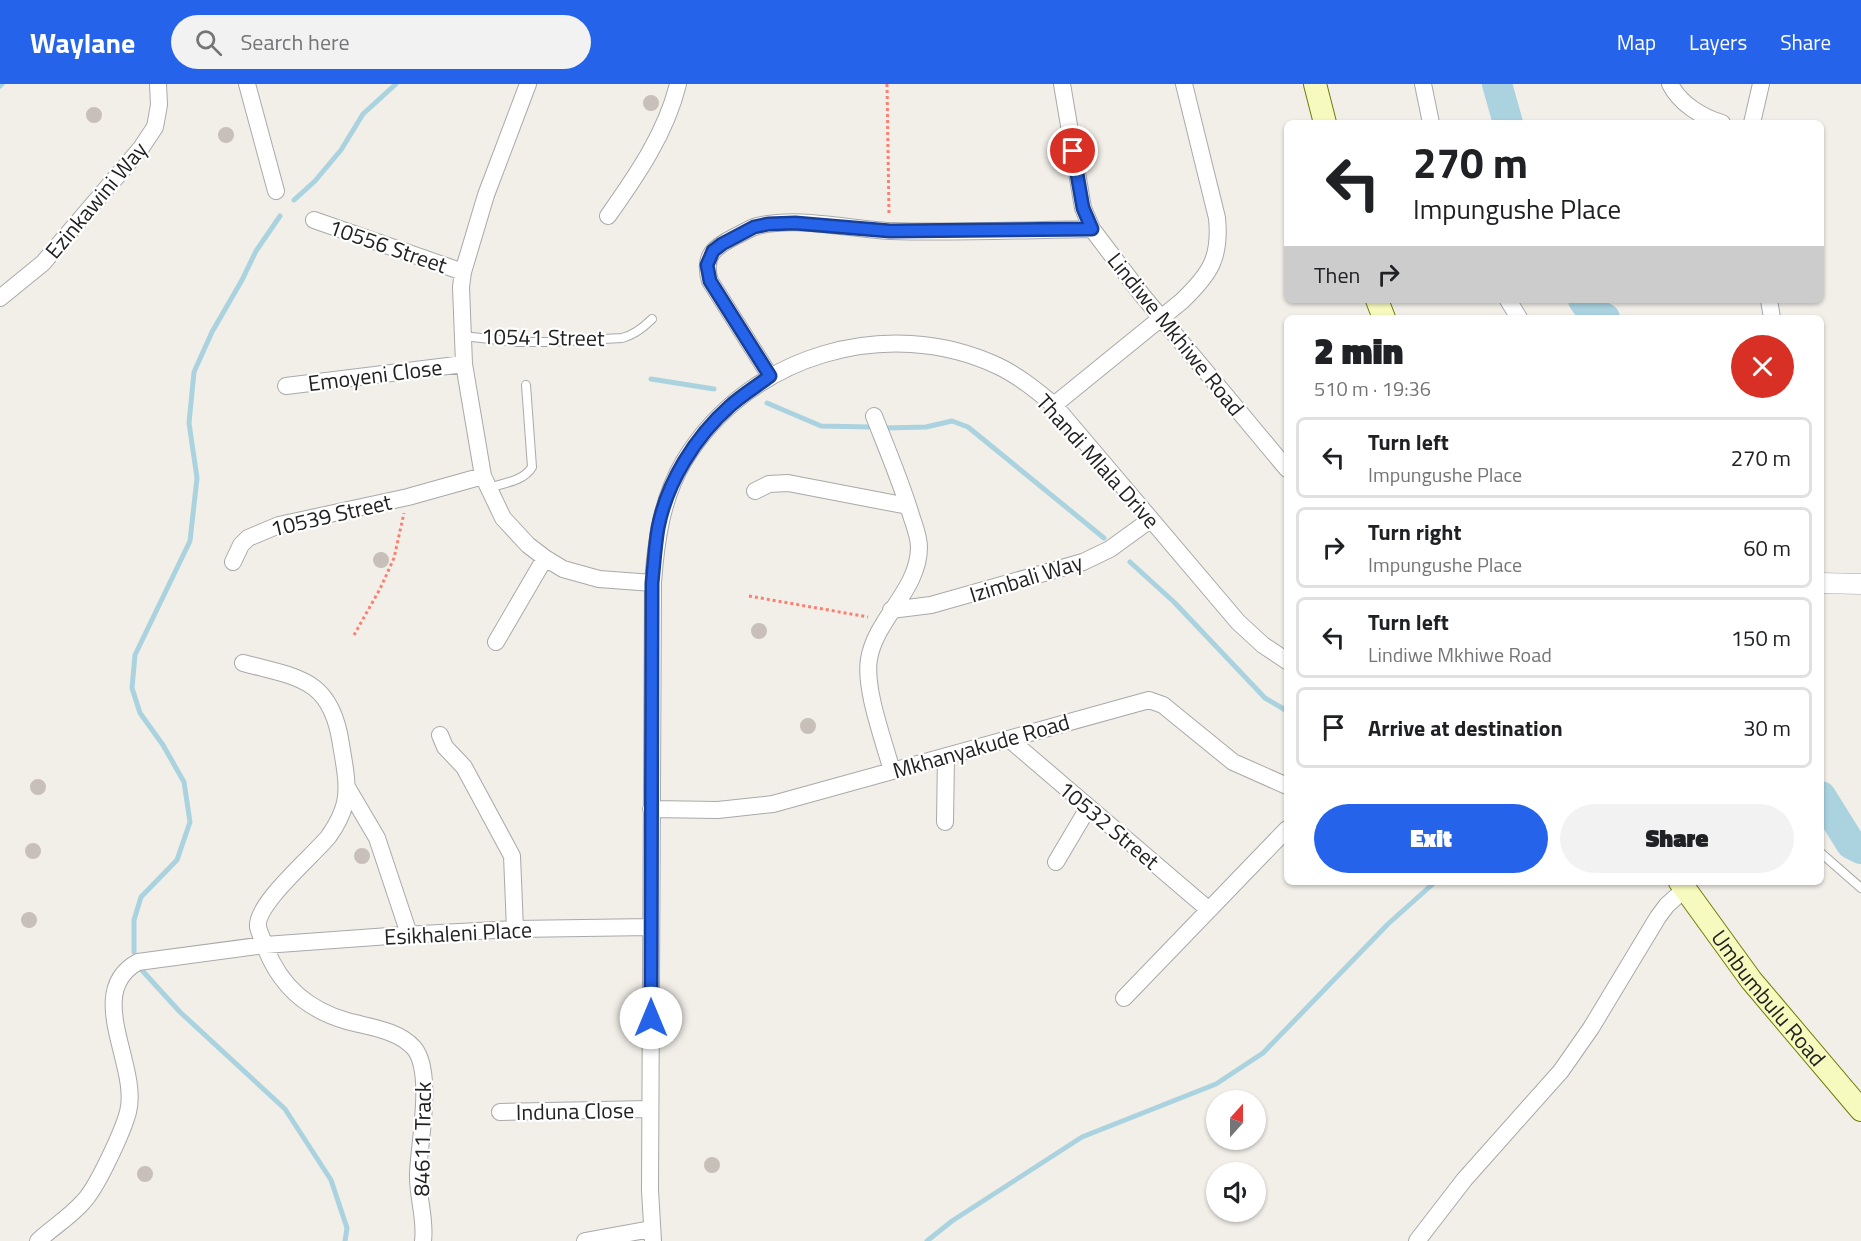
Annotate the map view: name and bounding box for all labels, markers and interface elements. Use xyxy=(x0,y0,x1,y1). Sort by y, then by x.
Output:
search box xyxy=(171,15,591,69)
text: Waylane xyxy=(30,21,135,64)
text: Search here xyxy=(240,25,350,59)
icon: search xyxy=(192,26,225,59)
text: Map xyxy=(1617,26,1656,58)
text: Layers xyxy=(1689,26,1747,58)
text: Share xyxy=(1780,26,1831,58)
pin xyxy=(1047,125,1098,176)
text: 270 m xyxy=(1413,130,1528,194)
street label: Ezinkawini Way xyxy=(37,134,156,266)
icon: arrive xyxy=(1056,134,1089,167)
icon: left xyxy=(1314,144,1392,222)
text: Impungushe Place xyxy=(1413,188,1621,229)
street label: 10556 Street xyxy=(324,210,452,282)
street label: Lindiwe Mkhiwe Road xyxy=(1099,245,1253,423)
text: Then xyxy=(1314,258,1360,292)
icon: right xyxy=(1372,258,1405,291)
street label: 10541 Street xyxy=(481,319,605,355)
text: 2 min xyxy=(1314,323,1403,378)
button: close xyxy=(1731,335,1794,398)
street label: Emoyeni Close xyxy=(306,350,444,400)
text: 510 m · 19:36 xyxy=(1314,373,1431,404)
street label: Thandi Mlala Drive xyxy=(1028,386,1168,536)
text: Turn left xyxy=(1368,425,1449,459)
icon: left xyxy=(1317,441,1350,474)
text: 270 m xyxy=(1731,441,1791,475)
text: Impungushe Place xyxy=(1368,459,1522,490)
street label: 10539 Street xyxy=(267,485,395,545)
text: Turn right xyxy=(1368,515,1462,549)
icon: right xyxy=(1317,531,1350,564)
text: 60 m xyxy=(1743,531,1791,565)
street label: Izimbali Way xyxy=(965,545,1087,611)
text: Impungushe Place xyxy=(1368,549,1522,580)
text: Turn left xyxy=(1368,605,1449,639)
icon: left xyxy=(1317,621,1350,654)
text: 150 m xyxy=(1731,621,1791,655)
text: Lindiwe Mkhiwe Road xyxy=(1368,639,1552,670)
street label: Mkhanyakude Road xyxy=(889,705,1073,787)
icon: arrive xyxy=(1317,711,1350,744)
text: Arrive at destination xyxy=(1368,711,1563,745)
text: 30 m xyxy=(1743,711,1791,745)
street label: 10532 Street xyxy=(1051,772,1167,878)
button: Exit xyxy=(1314,804,1548,873)
button: Share xyxy=(1560,804,1794,873)
street label: Esikhaleni Place xyxy=(383,912,533,954)
street label: Umbumbulu Road xyxy=(1703,923,1834,1074)
position arrow xyxy=(619,986,683,1050)
street label: 84611 Track xyxy=(404,1081,440,1197)
north arrow xyxy=(1206,1090,1266,1150)
map controls xyxy=(1206,1090,1266,1222)
street label: Induna Close xyxy=(516,1093,634,1129)
button: sound xyxy=(1206,1162,1266,1222)

